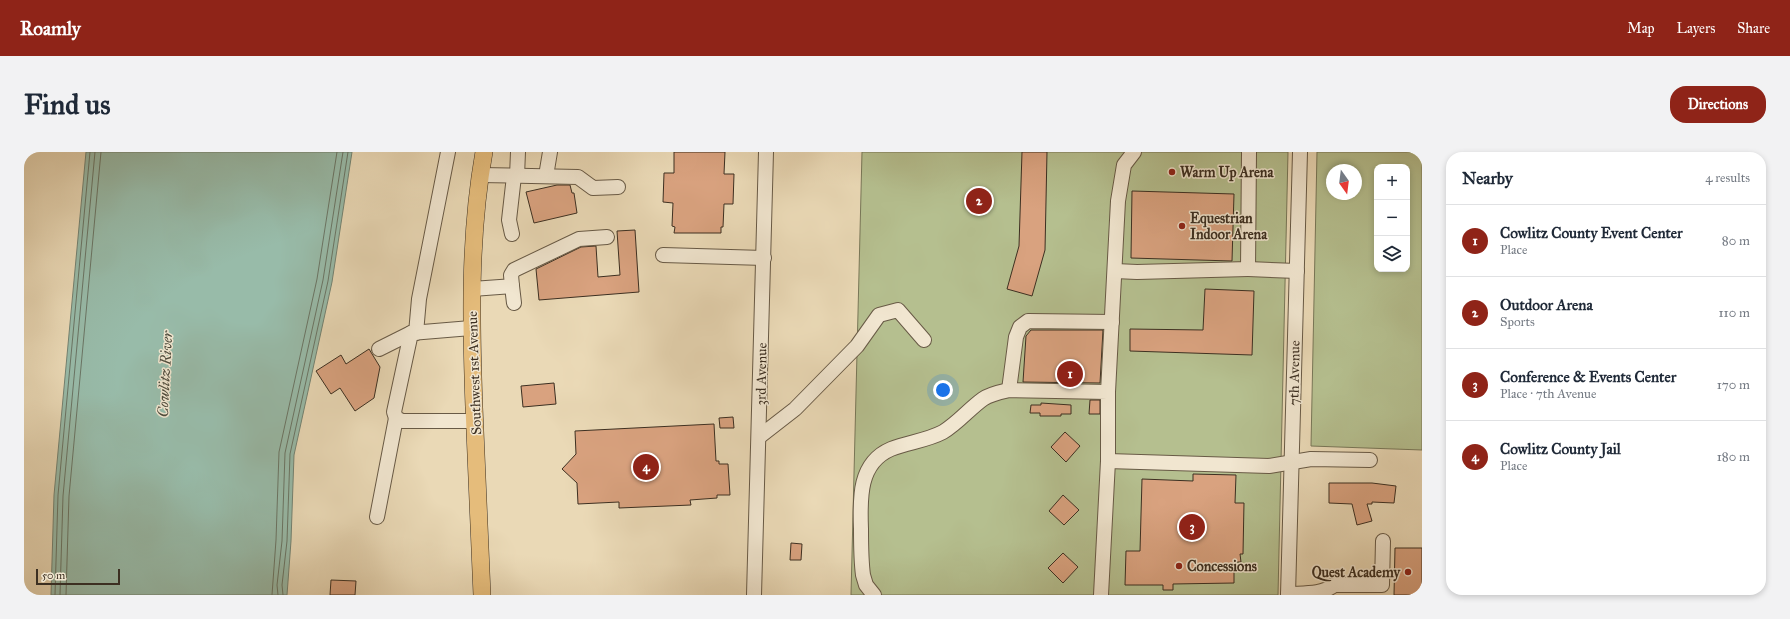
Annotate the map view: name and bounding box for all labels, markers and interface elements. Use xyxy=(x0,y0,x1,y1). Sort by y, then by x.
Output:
text: Roamly xyxy=(20,17,81,40)
text: Map xyxy=(1627,20,1655,37)
text: Layers xyxy=(1677,20,1715,37)
text: Share xyxy=(1737,20,1770,37)
button: Directions xyxy=(1670,86,1766,123)
text: Find us xyxy=(24,87,110,122)
place label: Warm Up Arena xyxy=(1180,164,1274,182)
north arrow xyxy=(1326,164,1362,200)
map controls xyxy=(1374,164,1410,272)
button: + xyxy=(1374,164,1410,200)
marker: Warm Up Arena xyxy=(1167,167,1177,177)
text: Nearby xyxy=(1462,168,1513,189)
text: 4 results xyxy=(1705,170,1750,186)
pin: 2 xyxy=(966,186,992,216)
button: − xyxy=(1374,200,1410,236)
place label: Equestrian Indoor Arena xyxy=(1190,210,1268,243)
marker: Equestrian Indoor Arena xyxy=(1177,221,1187,231)
text: Cowlitz County Event Center xyxy=(1500,224,1683,242)
text: 1 xyxy=(1472,233,1478,249)
text: 80 m xyxy=(1722,233,1750,249)
button: layers xyxy=(1374,236,1410,272)
text: Place xyxy=(1500,242,1527,258)
text: Outdoor Arena xyxy=(1500,296,1593,314)
text: 2 xyxy=(1472,305,1478,321)
text: 110 m xyxy=(1718,305,1750,321)
street label: Southwest 1st Avenue xyxy=(464,311,485,435)
text: Sports xyxy=(1500,314,1535,330)
water label: Cowlitz River xyxy=(154,330,176,418)
street label: 7th Avenue xyxy=(1285,340,1304,406)
street label: 3rd Avenue xyxy=(752,342,771,406)
pin: 1 xyxy=(1057,359,1083,389)
text: Conference & Events Center xyxy=(1500,368,1676,386)
text: 3 xyxy=(1472,377,1478,393)
text: 170 m xyxy=(1717,377,1750,393)
your location xyxy=(933,380,953,400)
text: Place · 7th Avenue xyxy=(1500,386,1596,402)
text: Cowlitz County Jail xyxy=(1500,440,1621,458)
text: 4 xyxy=(1471,449,1479,465)
text: 180 m xyxy=(1717,449,1750,465)
pin: 4 xyxy=(633,452,659,482)
text: Place xyxy=(1500,458,1527,474)
pin: 3 xyxy=(1179,512,1205,542)
place label: Concessions xyxy=(1187,558,1257,575)
marker: Concessions xyxy=(1174,561,1184,571)
place label: Quest Academy xyxy=(1312,564,1401,582)
scale bar xyxy=(36,567,120,586)
marker: Quest Academy xyxy=(1403,567,1413,577)
text: 50 m xyxy=(42,569,65,582)

